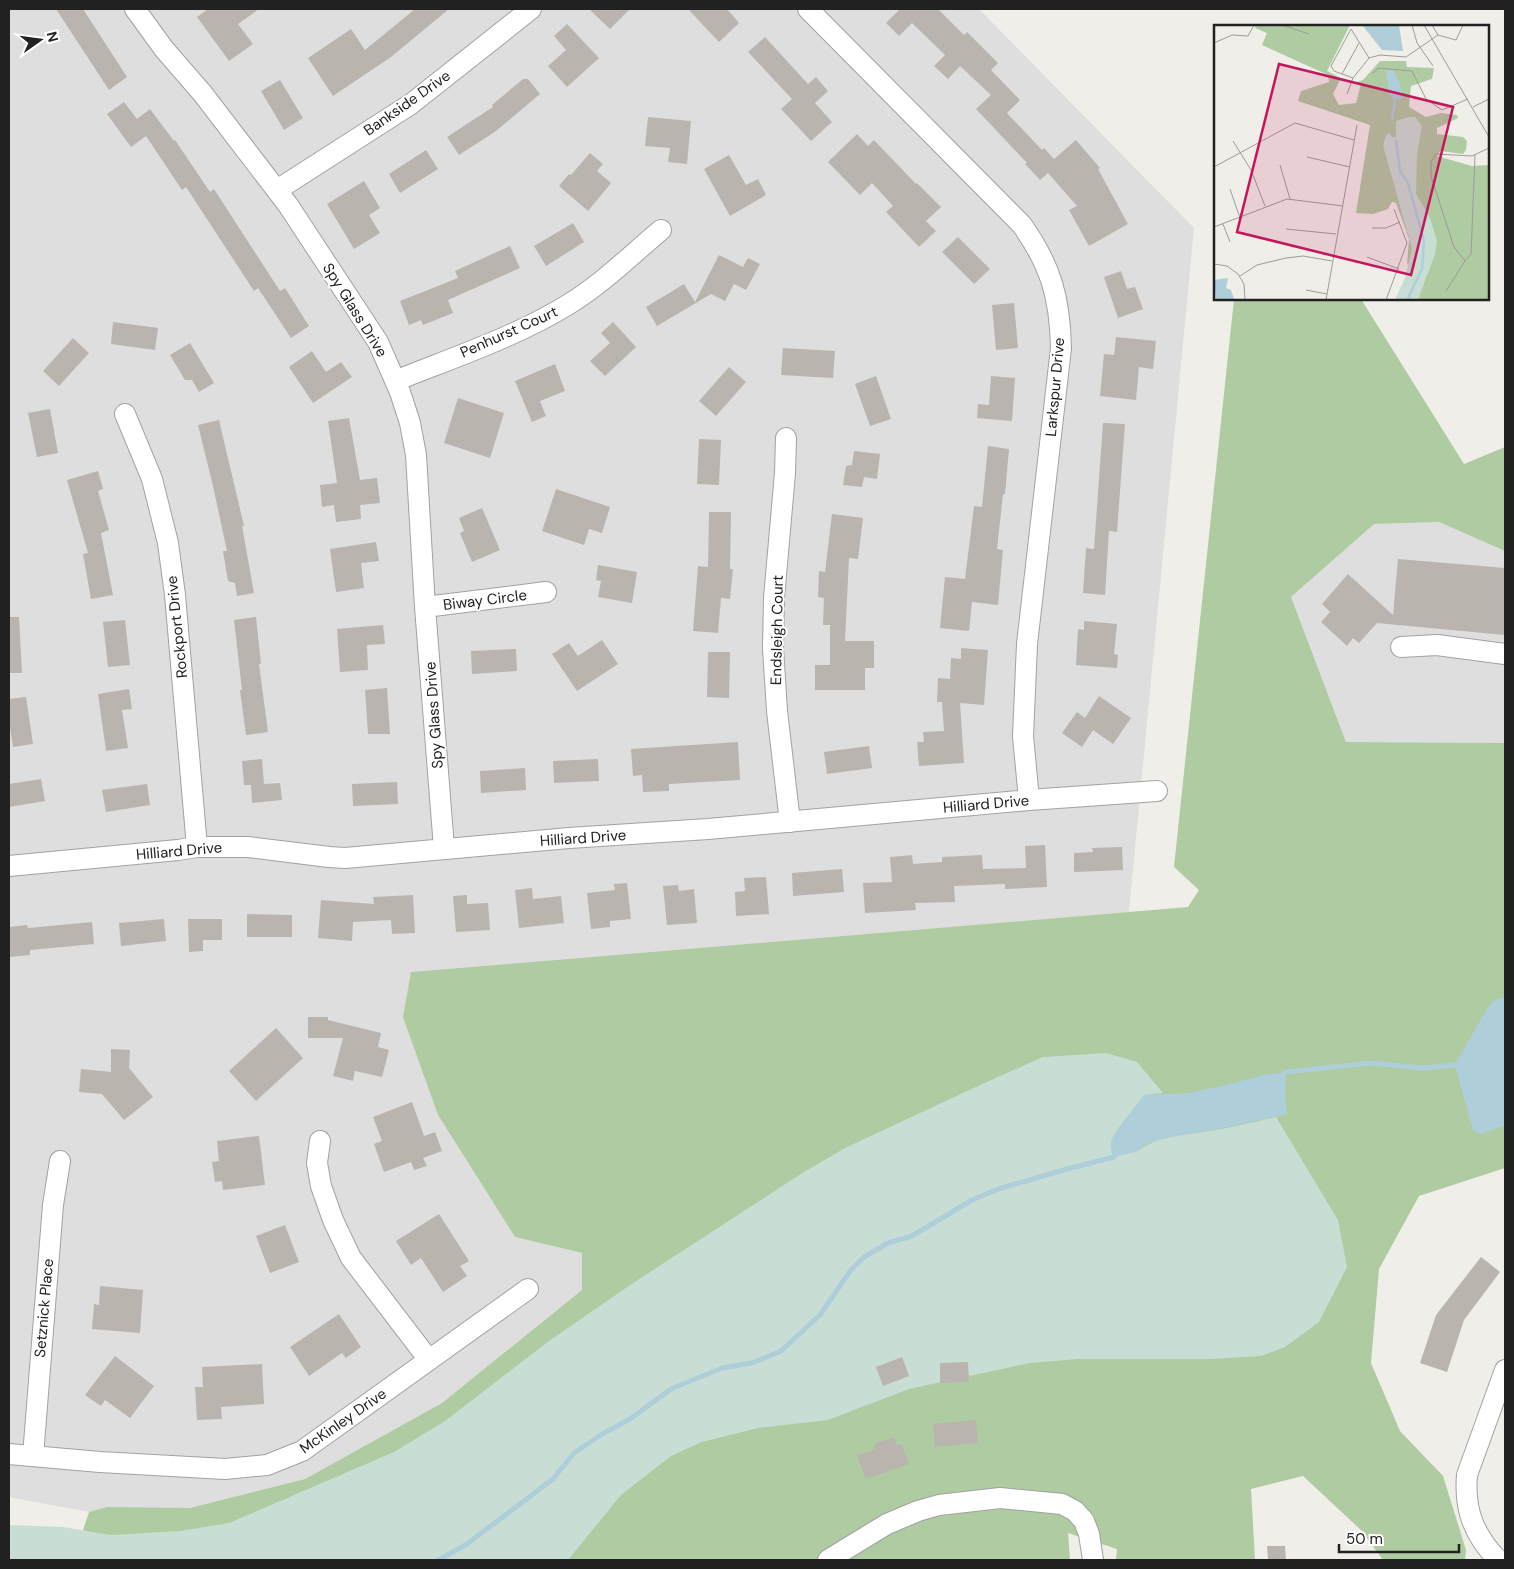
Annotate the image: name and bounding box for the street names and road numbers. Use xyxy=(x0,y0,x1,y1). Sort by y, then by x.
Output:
street label: Bankside Drive xyxy=(360,66,454,140)
street label: Spy Glass Drive xyxy=(318,259,392,361)
street label: Penhurst Court xyxy=(457,301,561,362)
street label: Larkspur Drive xyxy=(1041,337,1069,437)
street label: Rockport Drive xyxy=(162,575,192,679)
street label: Endsleigh Court xyxy=(766,575,788,685)
street label: Biway Circle xyxy=(442,585,528,615)
street label: Spy Glass Drive xyxy=(420,661,448,769)
street label: Hilliard Drive xyxy=(942,790,1030,818)
street label: Hilliard Drive xyxy=(539,825,627,851)
street label: Hilliard Drive xyxy=(135,837,223,865)
street label: Setznick Place xyxy=(30,1258,58,1358)
street label: McKinley Drive xyxy=(296,1384,390,1458)

